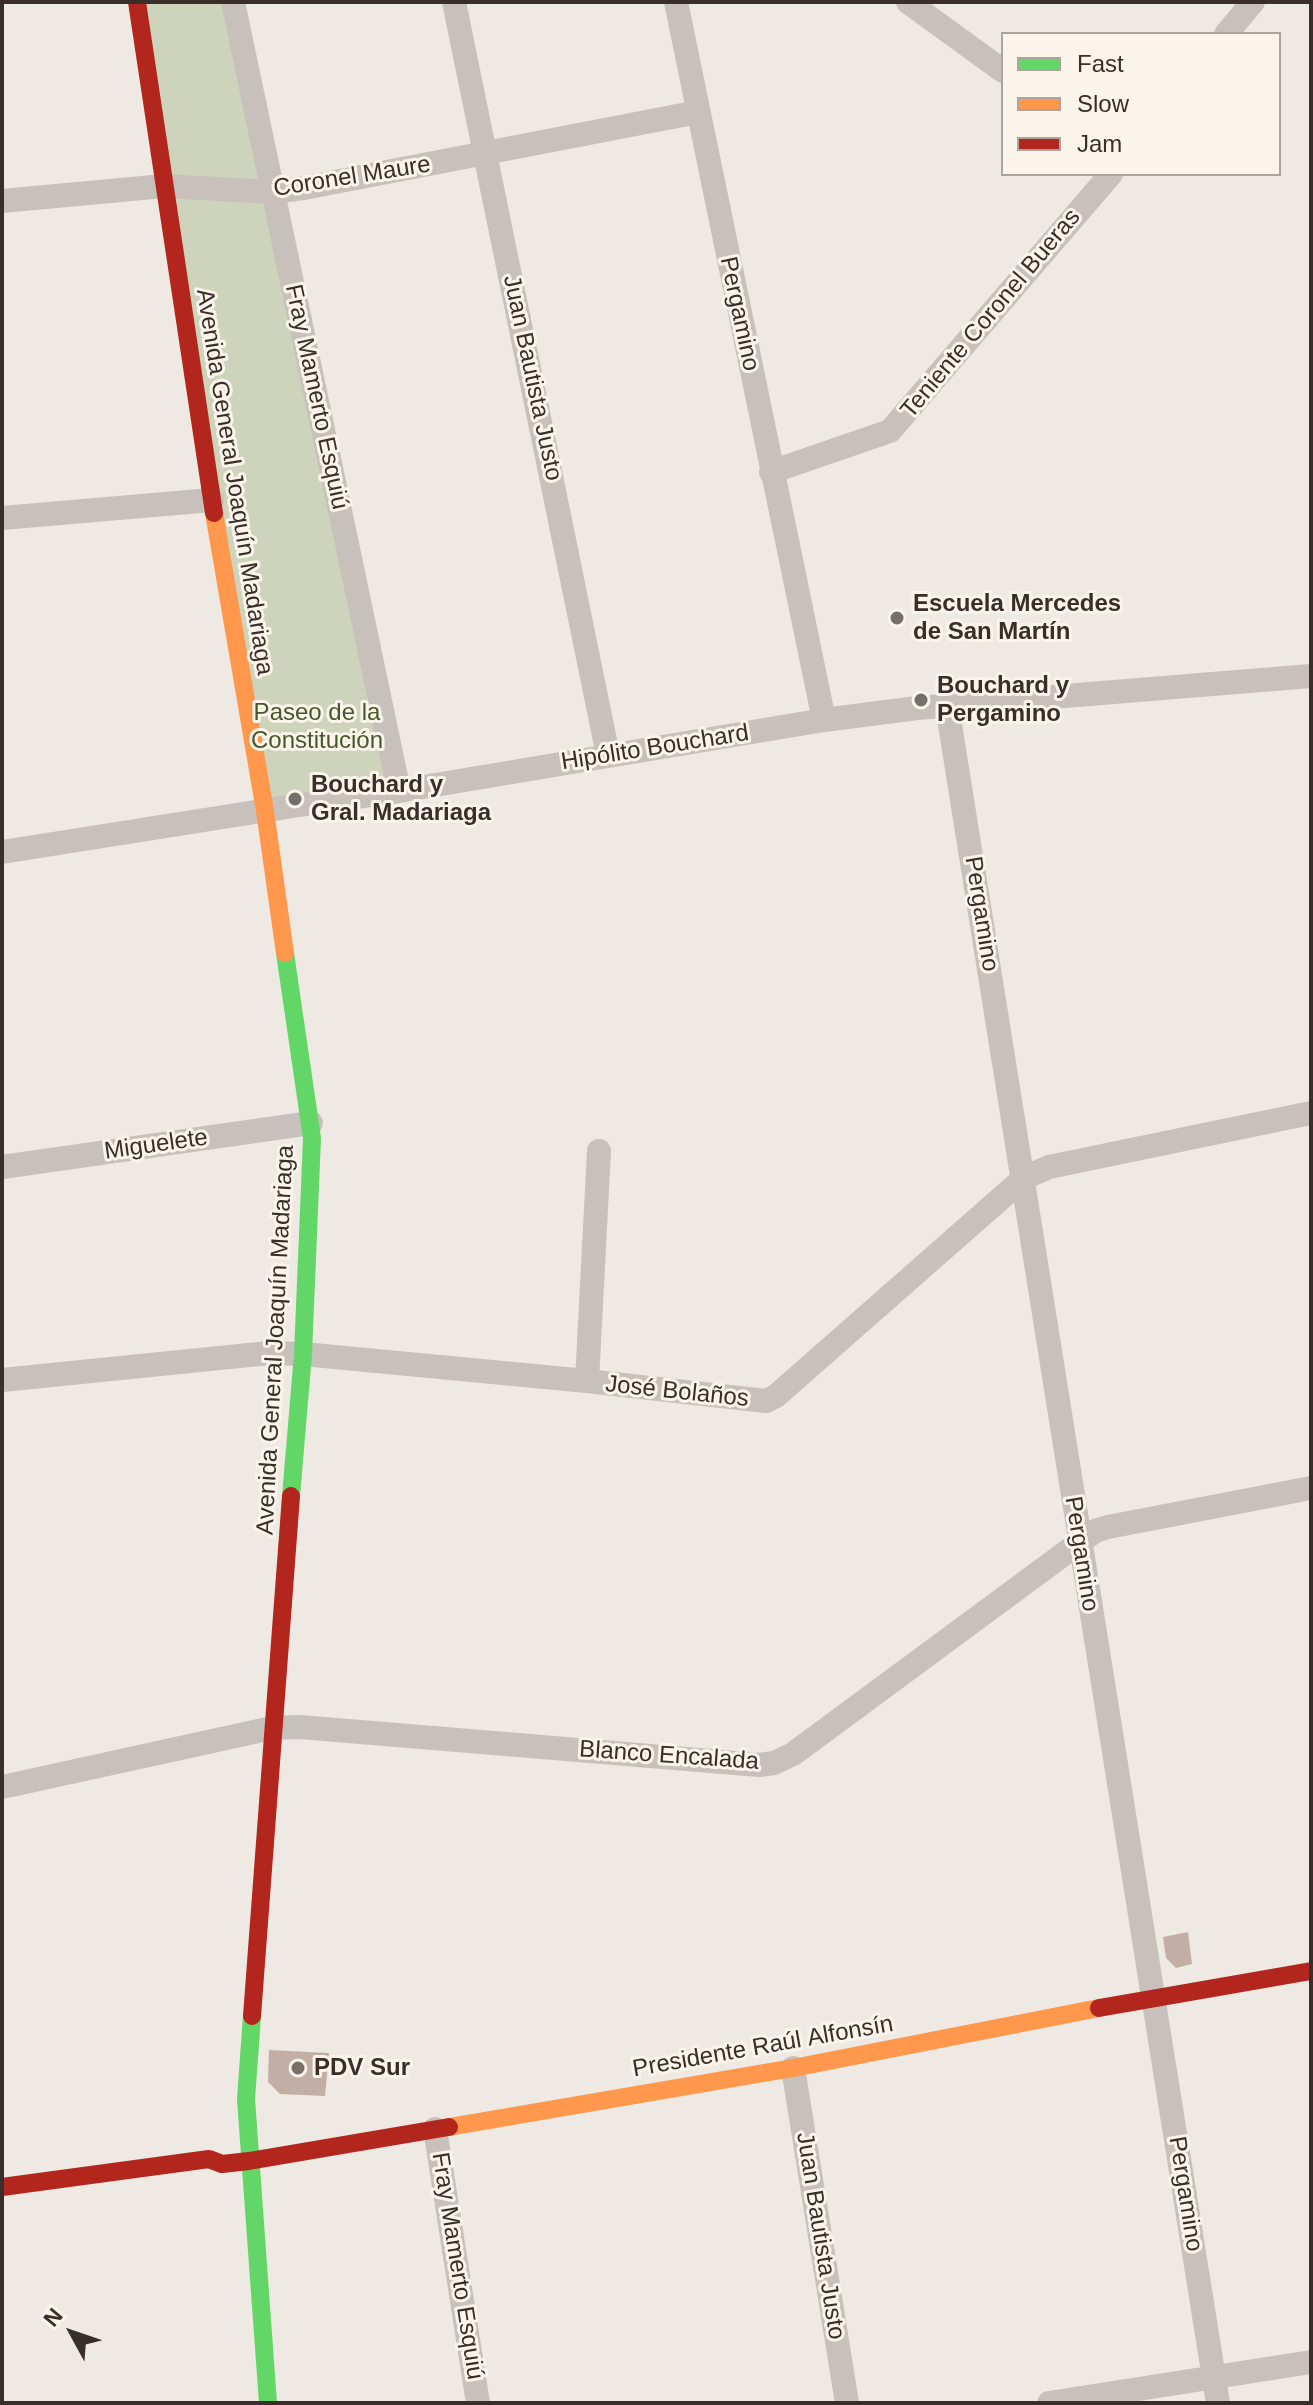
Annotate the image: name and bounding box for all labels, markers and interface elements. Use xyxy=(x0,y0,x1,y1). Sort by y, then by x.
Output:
legend xyxy=(1001,32,1281,176)
text: Fast xyxy=(1077,50,1124,77)
text: Slow xyxy=(1077,90,1129,117)
text: Jam xyxy=(1077,130,1122,157)
street label: Coronel Maure xyxy=(271,150,433,204)
street label: Teniente Coronel Bueras xyxy=(895,204,1087,424)
street label: Pergamino xyxy=(713,254,765,374)
street label: Juan Bautista Justo xyxy=(496,273,568,483)
street label: Fray Mamerto Esquiú xyxy=(278,282,354,512)
street label: Avenida General Joaquín Madariaga xyxy=(189,287,279,677)
place label: Escuela Mercedes de San Martín xyxy=(913,590,1121,646)
marker: Escuela Mercedes de San Martín xyxy=(888,609,906,627)
place label: Bouchard y Pergamino xyxy=(937,672,1069,728)
marker: Bouchard y Pergamino xyxy=(912,691,930,709)
park label: Paseo de la Constitución xyxy=(251,699,383,755)
street label: Hipólito Bouchard xyxy=(559,719,751,777)
place label: Bouchard y Gral. Madariaga xyxy=(311,771,491,827)
marker: Bouchard y Gral. Madariaga xyxy=(286,790,304,808)
street label: Pergamino xyxy=(958,854,1004,974)
street label: Miguelete xyxy=(102,1123,210,1167)
street label: Avenida General Joaquín Madariaga xyxy=(251,1144,301,1536)
street label: José Bolaños xyxy=(604,1370,750,1414)
street label: Pergamino xyxy=(1058,1494,1104,1614)
street label: Blanco Encalada xyxy=(578,1735,760,1777)
street label: Presidente Raúl Alfonsín xyxy=(630,2010,896,2084)
place label: PDV Sur xyxy=(314,2054,410,2082)
marker: PDV Sur xyxy=(289,2059,307,2077)
street label: Juan Bautista Justo xyxy=(789,2130,851,2342)
street label: Pergamino xyxy=(1162,2134,1208,2254)
street label: Fray Mamerto Esquiú xyxy=(425,2150,489,2382)
north arrow xyxy=(32,2293,112,2373)
text: N xyxy=(39,2303,68,2331)

